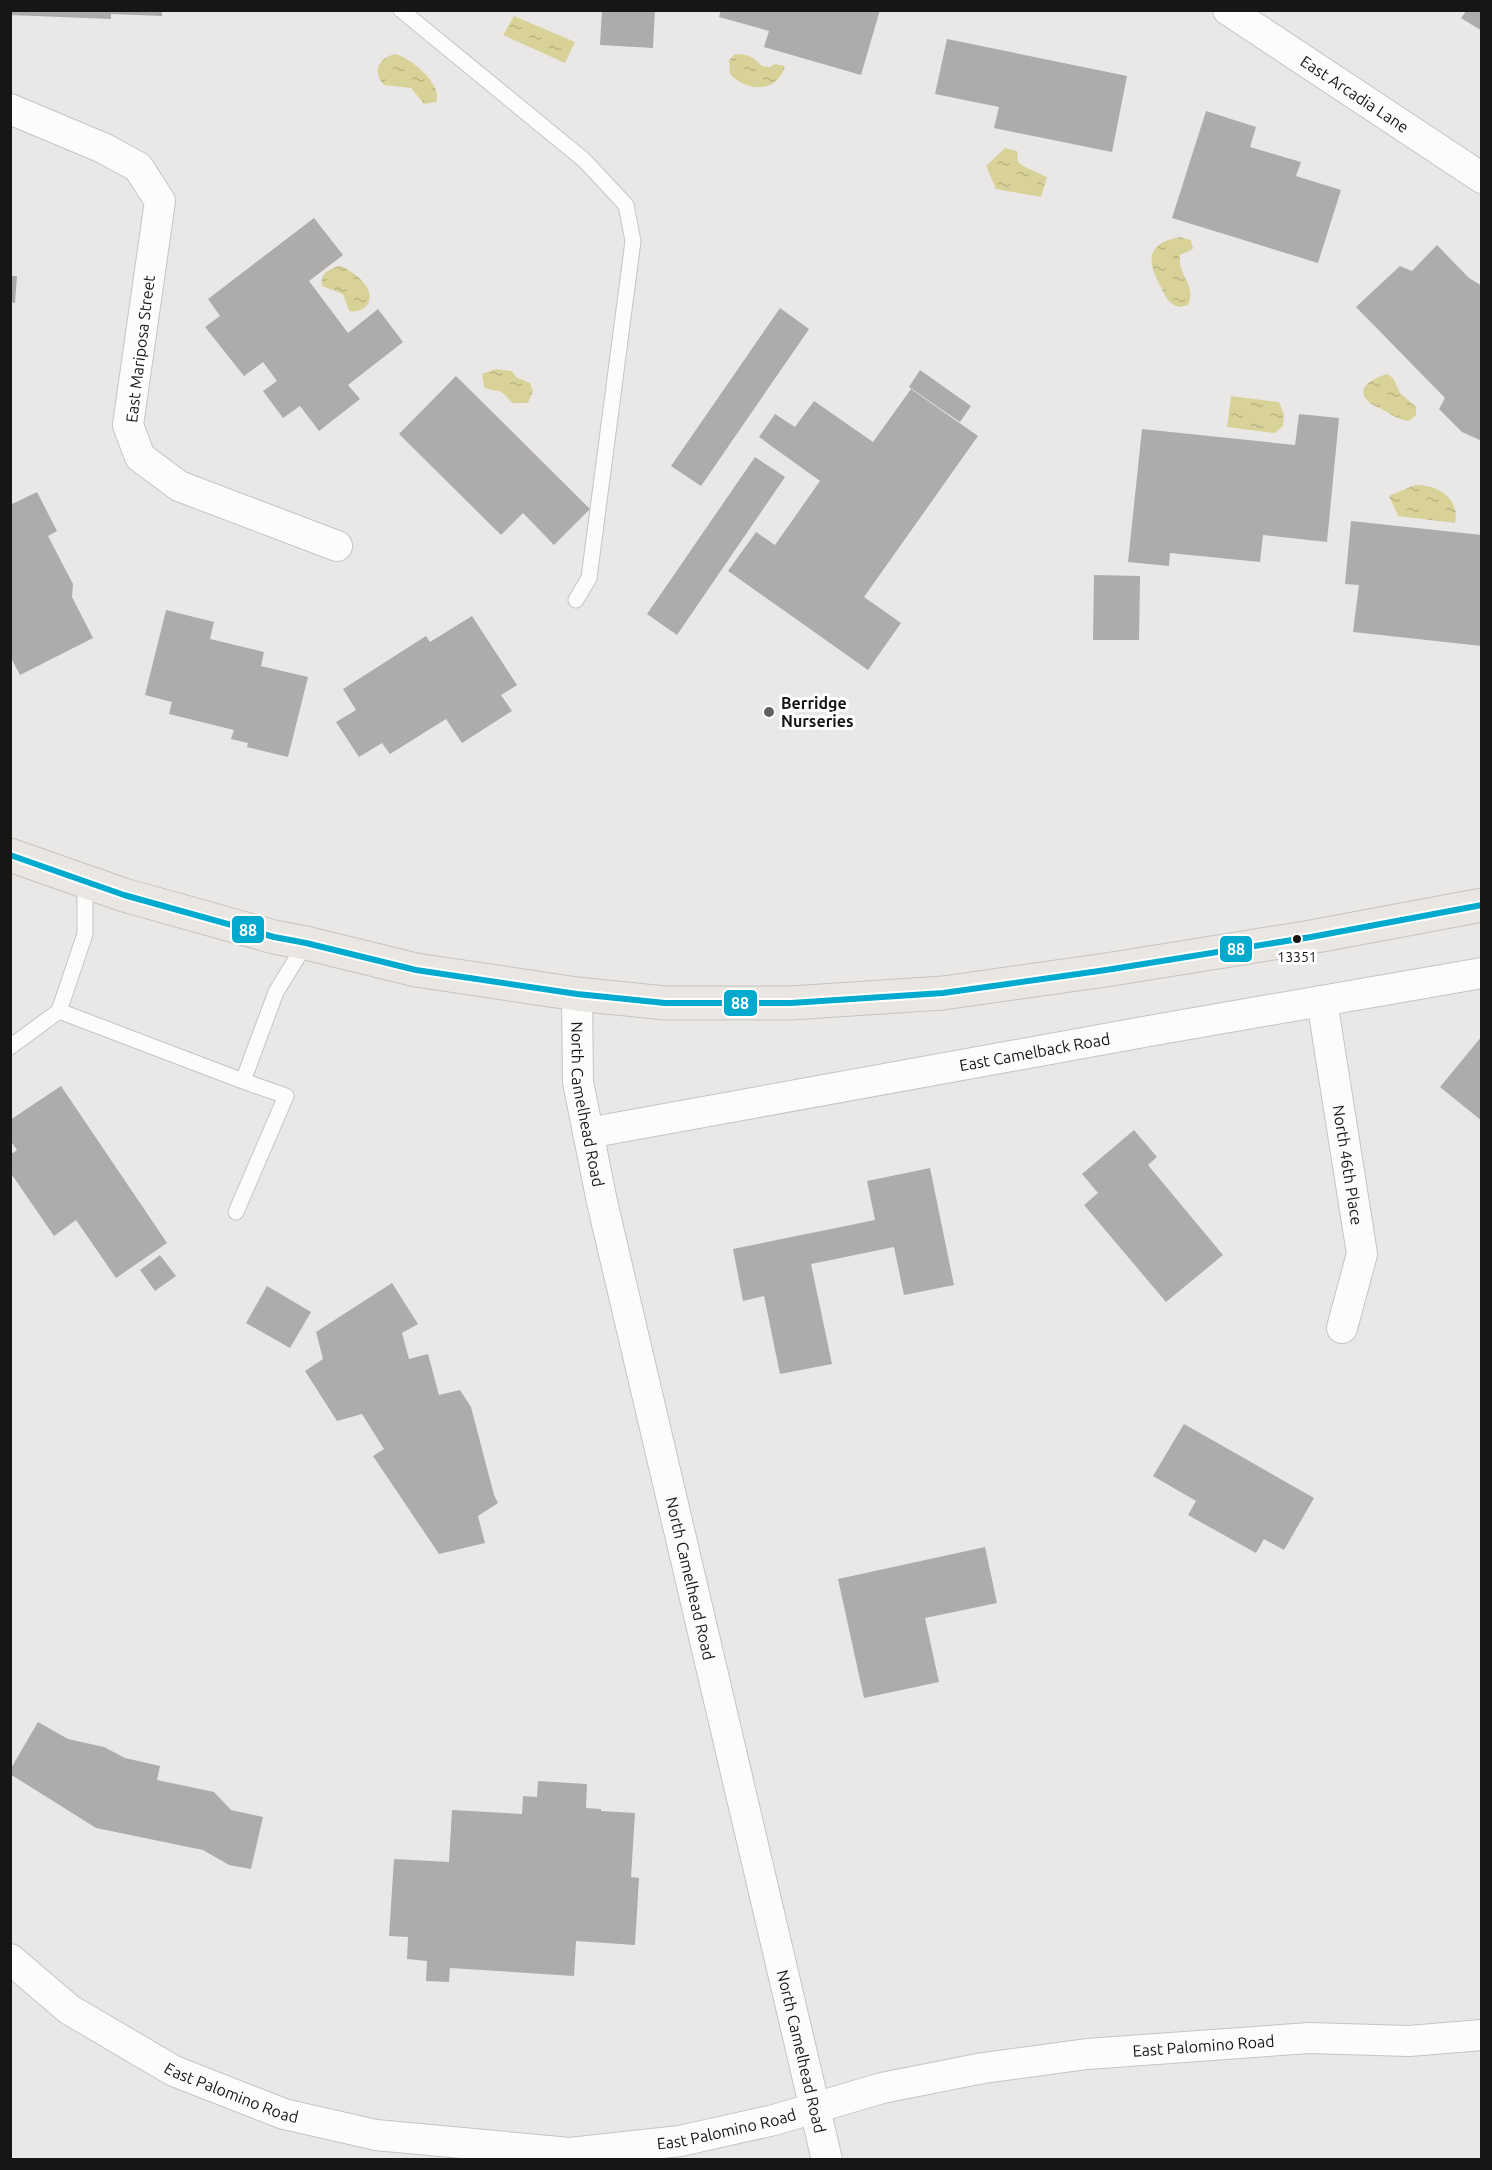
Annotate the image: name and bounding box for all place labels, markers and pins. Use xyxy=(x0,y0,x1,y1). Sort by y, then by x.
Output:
place label: Berridge Nurseries xyxy=(781,694,853,730)
marker: Berridge Nurseries xyxy=(762,705,776,719)
marker: 13351 xyxy=(1291,933,1303,945)
place label: 13351 xyxy=(1277,949,1317,965)

